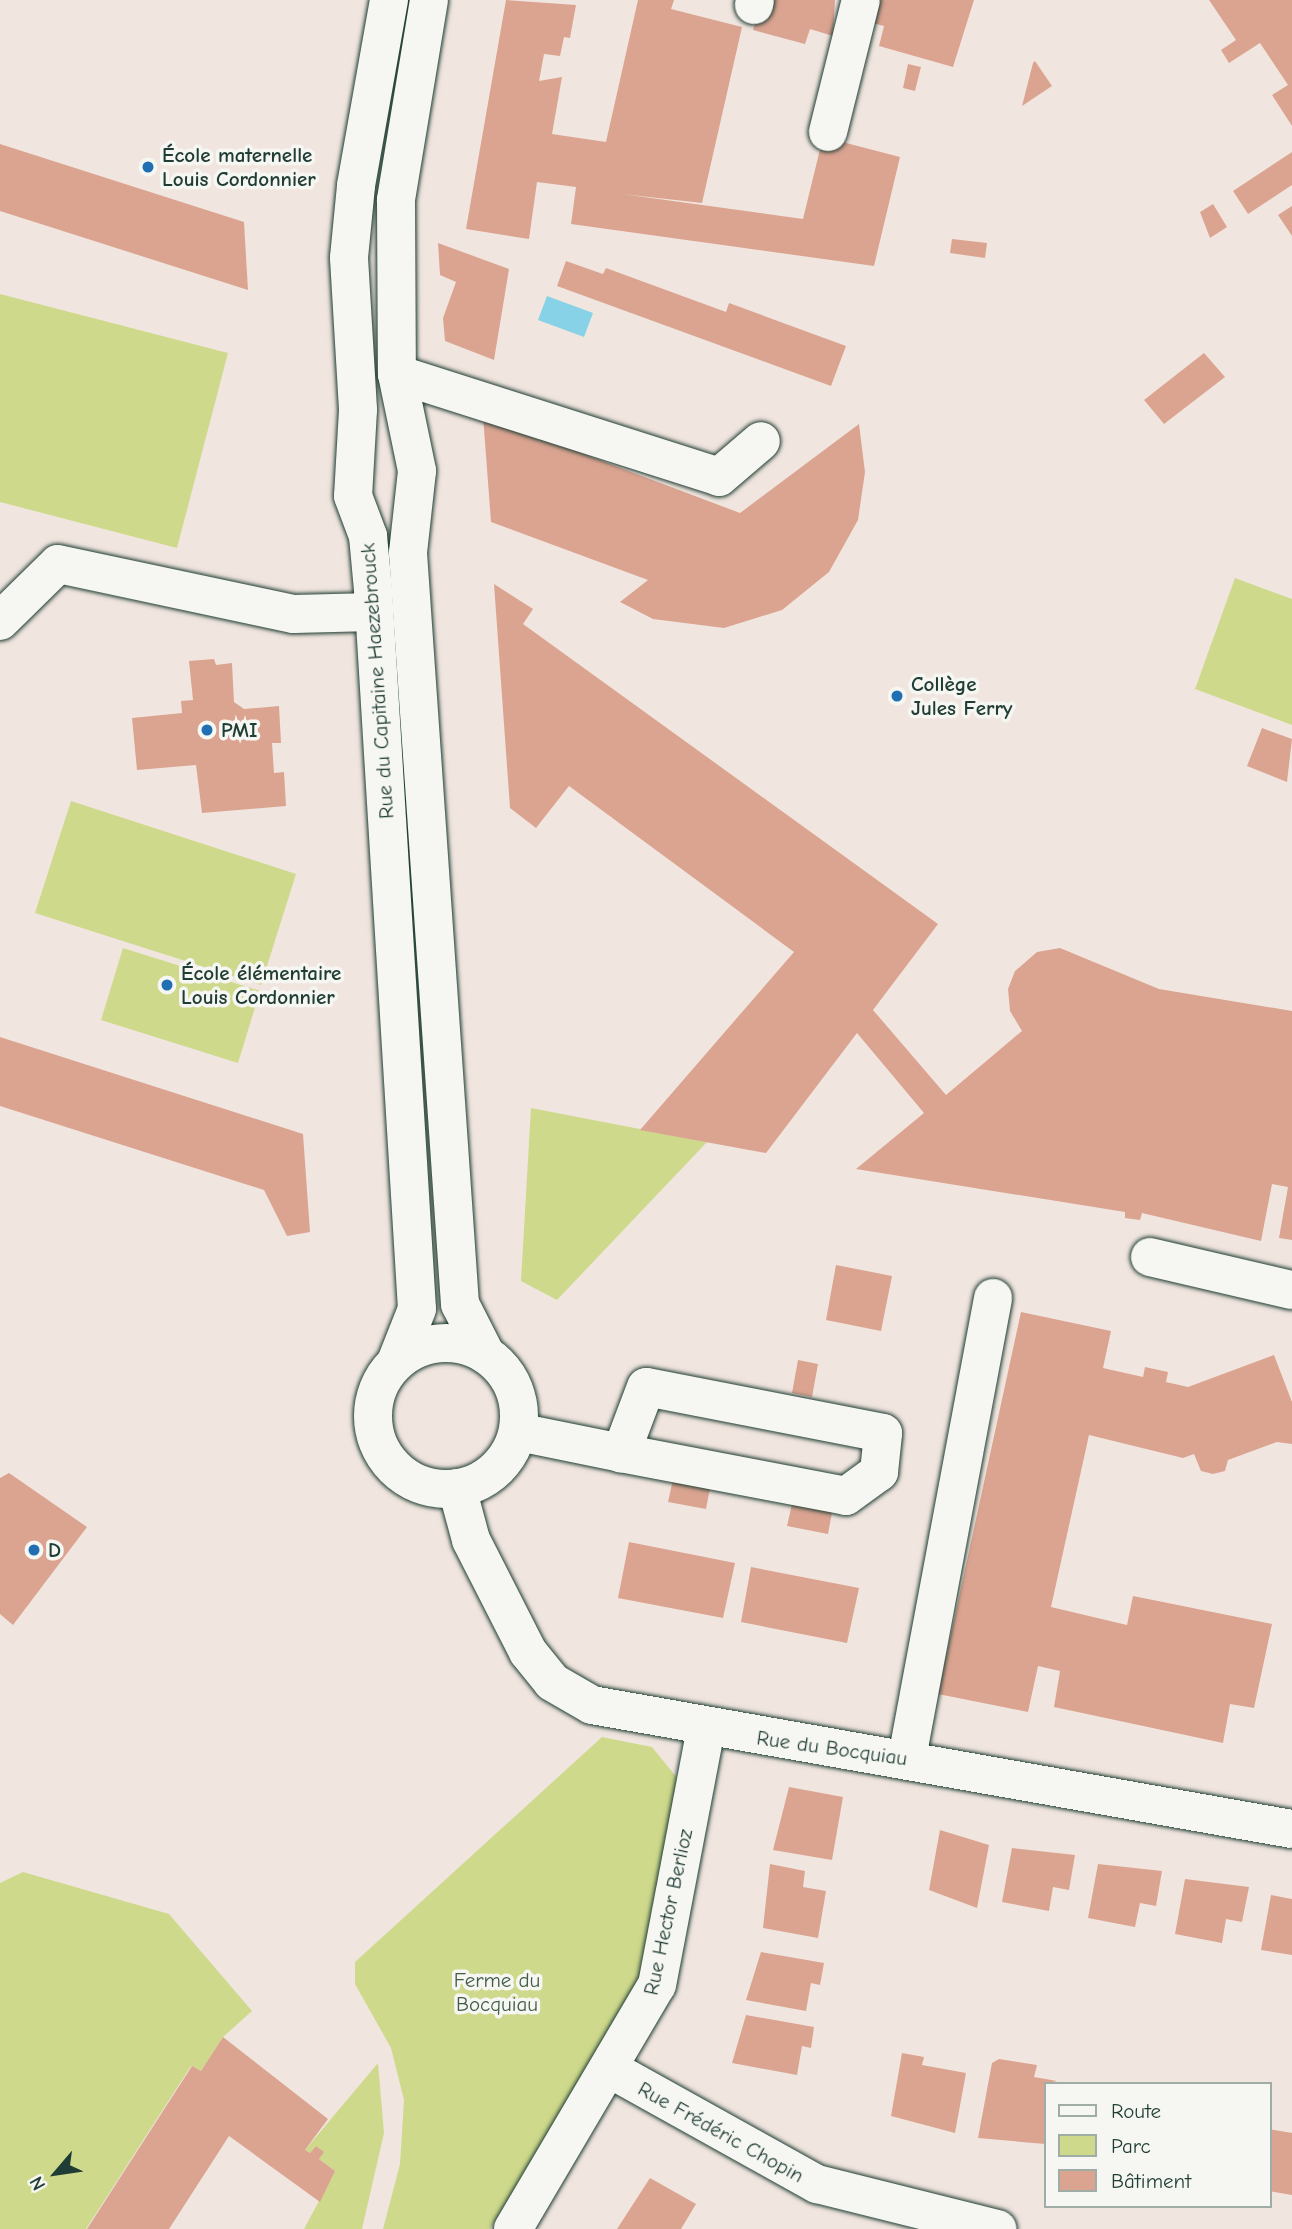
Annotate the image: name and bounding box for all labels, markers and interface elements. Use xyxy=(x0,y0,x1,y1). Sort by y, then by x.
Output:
place label: École maternelle Louis Cordonnier xyxy=(162,142,316,192)
marker: École maternelle Louis Cordonnier xyxy=(140,159,156,175)
street label: Rue du Capitaine Haezebrouck xyxy=(355,542,399,820)
place label: Collège Jules Ferry xyxy=(911,671,1012,721)
marker: Collège Jules Ferry xyxy=(889,688,905,704)
place label: PMI xyxy=(221,717,257,743)
marker: PMI xyxy=(199,722,215,738)
place label: École élémentaire Louis Cordonnier xyxy=(181,960,341,1010)
marker: École élémentaire Louis Cordonnier xyxy=(159,977,175,993)
place label: D xyxy=(48,1537,61,1563)
marker: D xyxy=(26,1542,42,1558)
street label: Rue du Bocquiau xyxy=(755,1725,909,1771)
street label: Rue Hector Berlioz xyxy=(638,1827,698,1997)
park label: Ferme du Bocquiau xyxy=(454,1967,540,2017)
street label: Rue Frédéric Chopin xyxy=(634,2076,808,2188)
legend xyxy=(1044,2082,1271,2208)
text: Route xyxy=(1111,2099,1161,2123)
text: Parc xyxy=(1111,2134,1151,2158)
north arrow xyxy=(21,2138,91,2208)
text: Bâtiment xyxy=(1111,2169,1191,2193)
text: N xyxy=(25,2172,50,2194)

